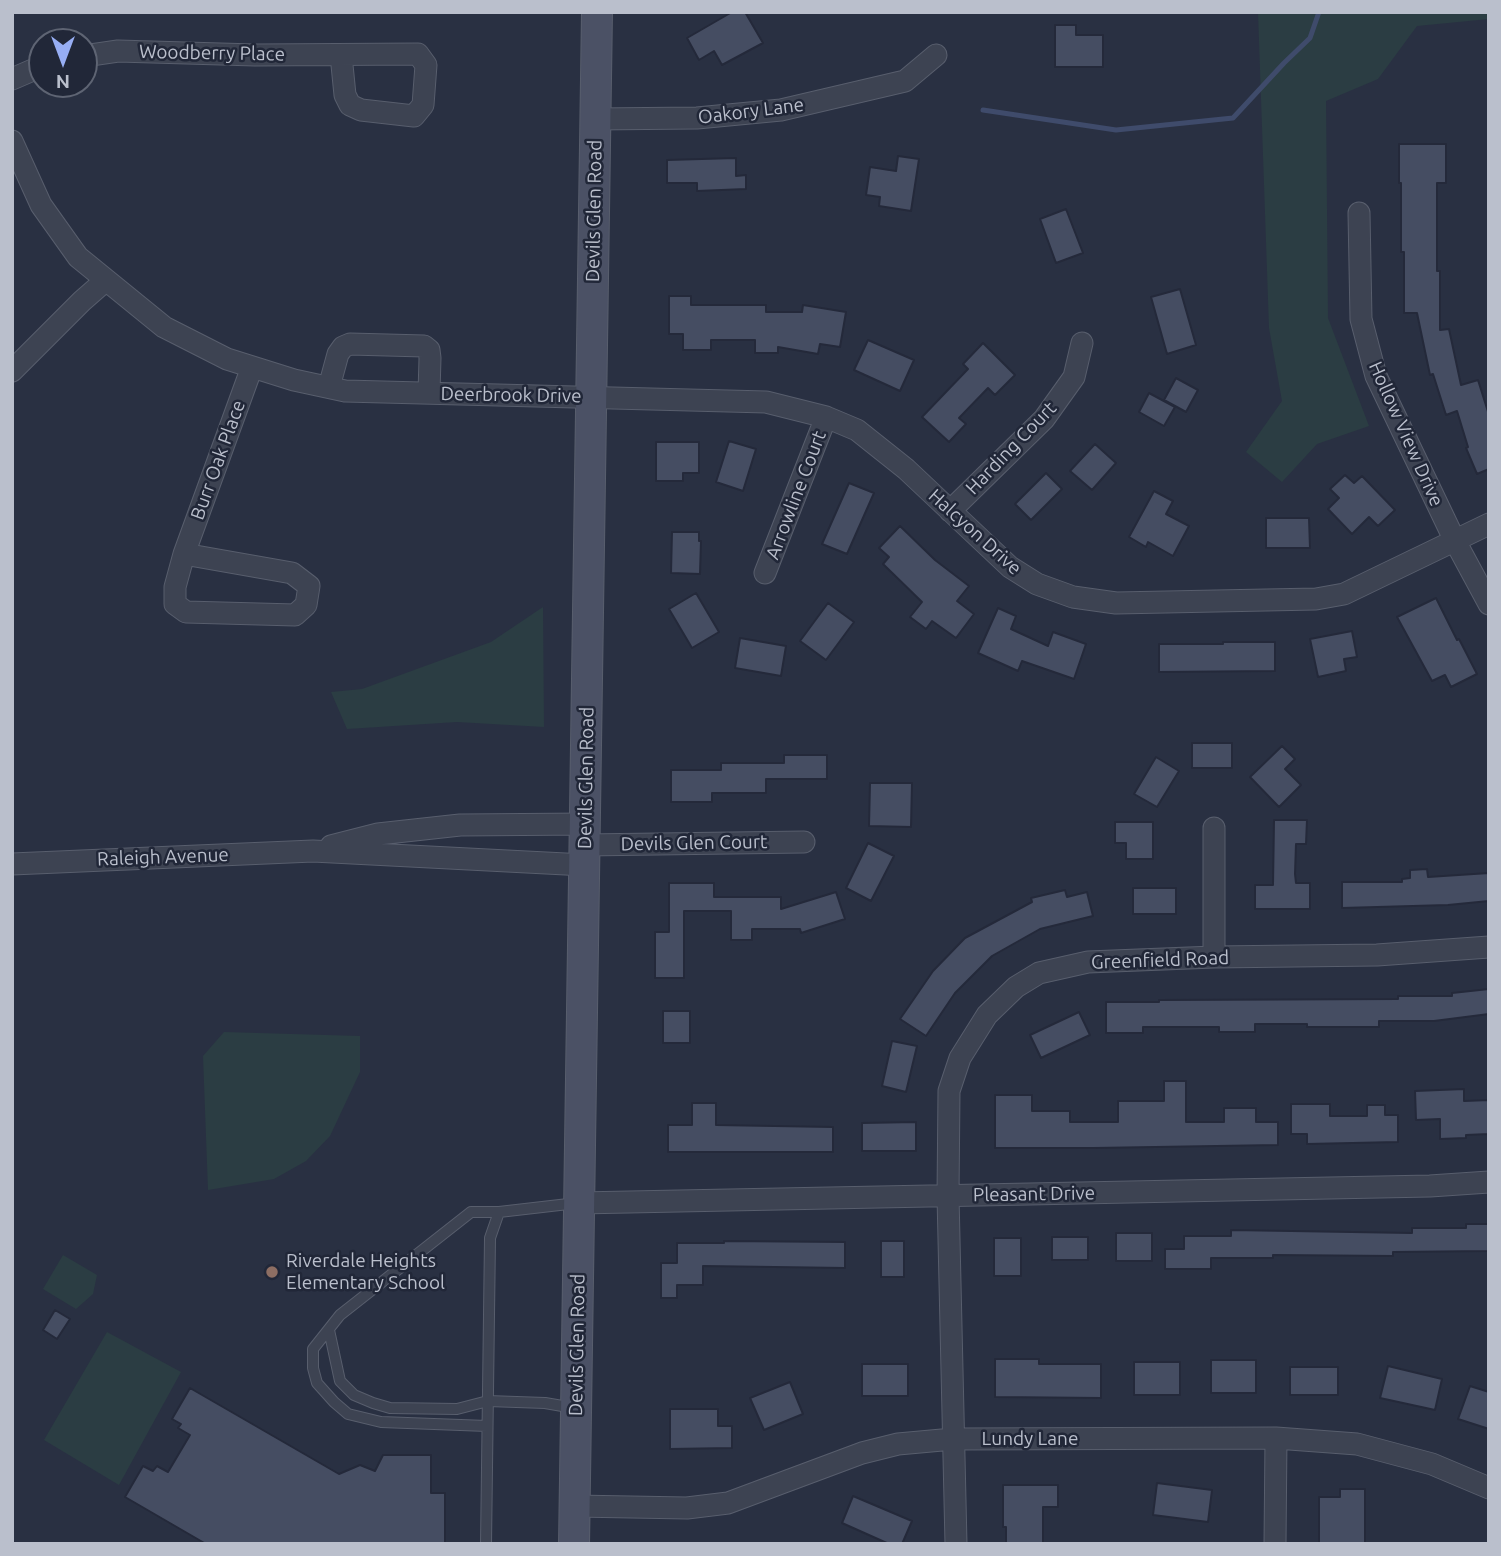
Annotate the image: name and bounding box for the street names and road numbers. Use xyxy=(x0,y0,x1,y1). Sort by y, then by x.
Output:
street label: Woodberry Place xyxy=(139,40,285,66)
street label: Oakory Lane xyxy=(697,93,805,129)
street label: Devils Glen Road xyxy=(581,140,607,282)
street label: Hollow View Drive xyxy=(1364,358,1448,510)
street label: Deerbrook Drive xyxy=(440,382,582,408)
street label: Burr Oak Place xyxy=(186,397,250,523)
street label: Harding Court xyxy=(961,397,1061,499)
street label: Arrowline Court xyxy=(761,427,831,563)
street label: Halcyon Drive xyxy=(924,484,1026,580)
street label: Devils Glen Road xyxy=(573,707,599,849)
street label: Devils Glen Court xyxy=(620,830,768,856)
street label: Raleigh Avenue xyxy=(97,843,229,871)
street label: Greenfield Road xyxy=(1091,946,1229,974)
street label: Pleasant Drive xyxy=(973,1182,1095,1206)
street label: Devils Glen Road xyxy=(564,1274,590,1416)
street label: Lundy Lane xyxy=(982,1428,1078,1450)

